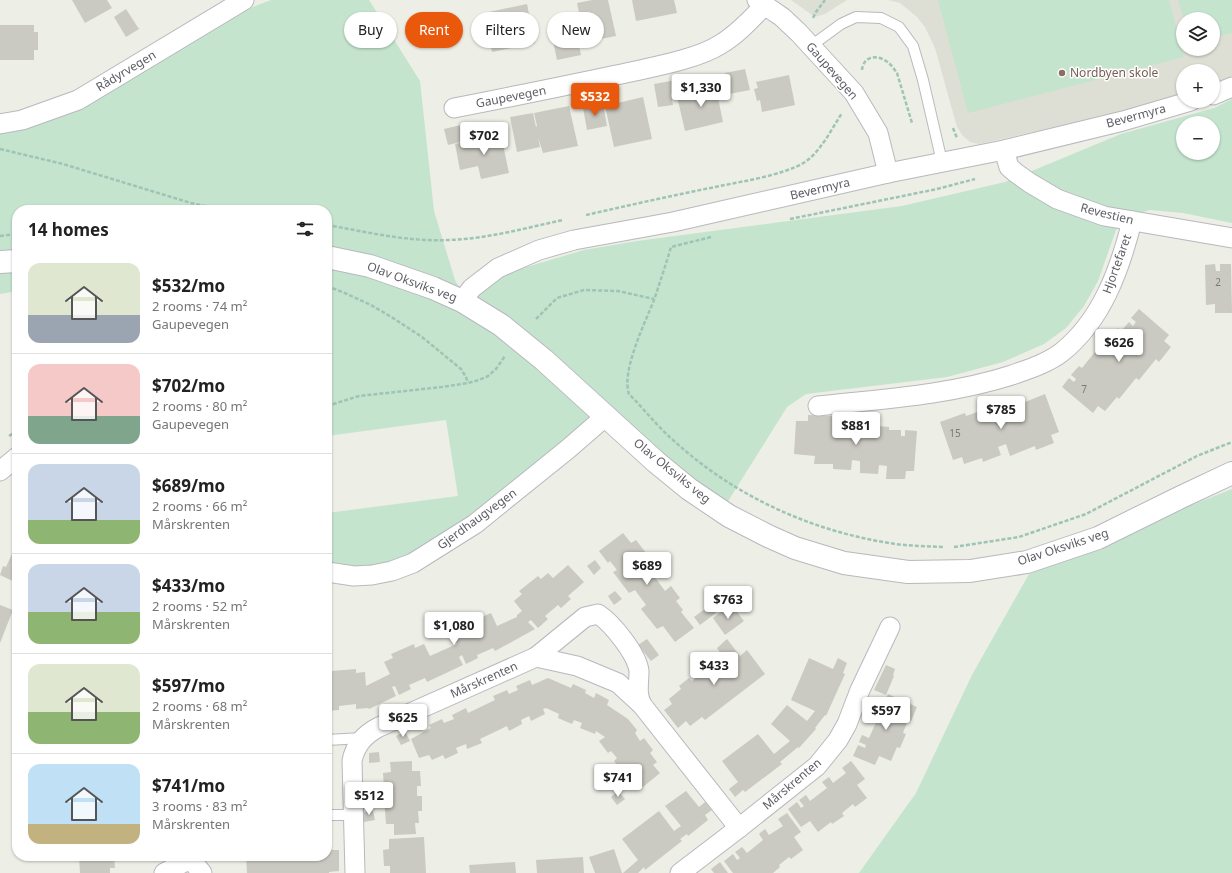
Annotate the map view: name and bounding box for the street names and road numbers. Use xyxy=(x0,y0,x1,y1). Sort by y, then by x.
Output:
street label: Gaupevegen xyxy=(803,38,862,103)
street label: Rådyrvegen xyxy=(93,46,159,95)
street label: Gaupevegen xyxy=(474,81,547,112)
street label: Bevermyra xyxy=(1104,99,1168,132)
street label: Bevermyra xyxy=(788,173,851,204)
street label: Revestien xyxy=(1079,199,1135,228)
street label: Hjortefaret xyxy=(1098,231,1135,296)
street label: Olav Oksviks veg xyxy=(365,257,460,306)
street label: Olav Oksviks veg xyxy=(630,434,714,507)
street label: Gjerdhaugvegen xyxy=(434,484,520,553)
street label: Olav Oksviks veg xyxy=(1015,524,1110,569)
street label: Mårskrenten xyxy=(447,657,520,702)
street label: Mårskrenten xyxy=(759,754,825,813)

